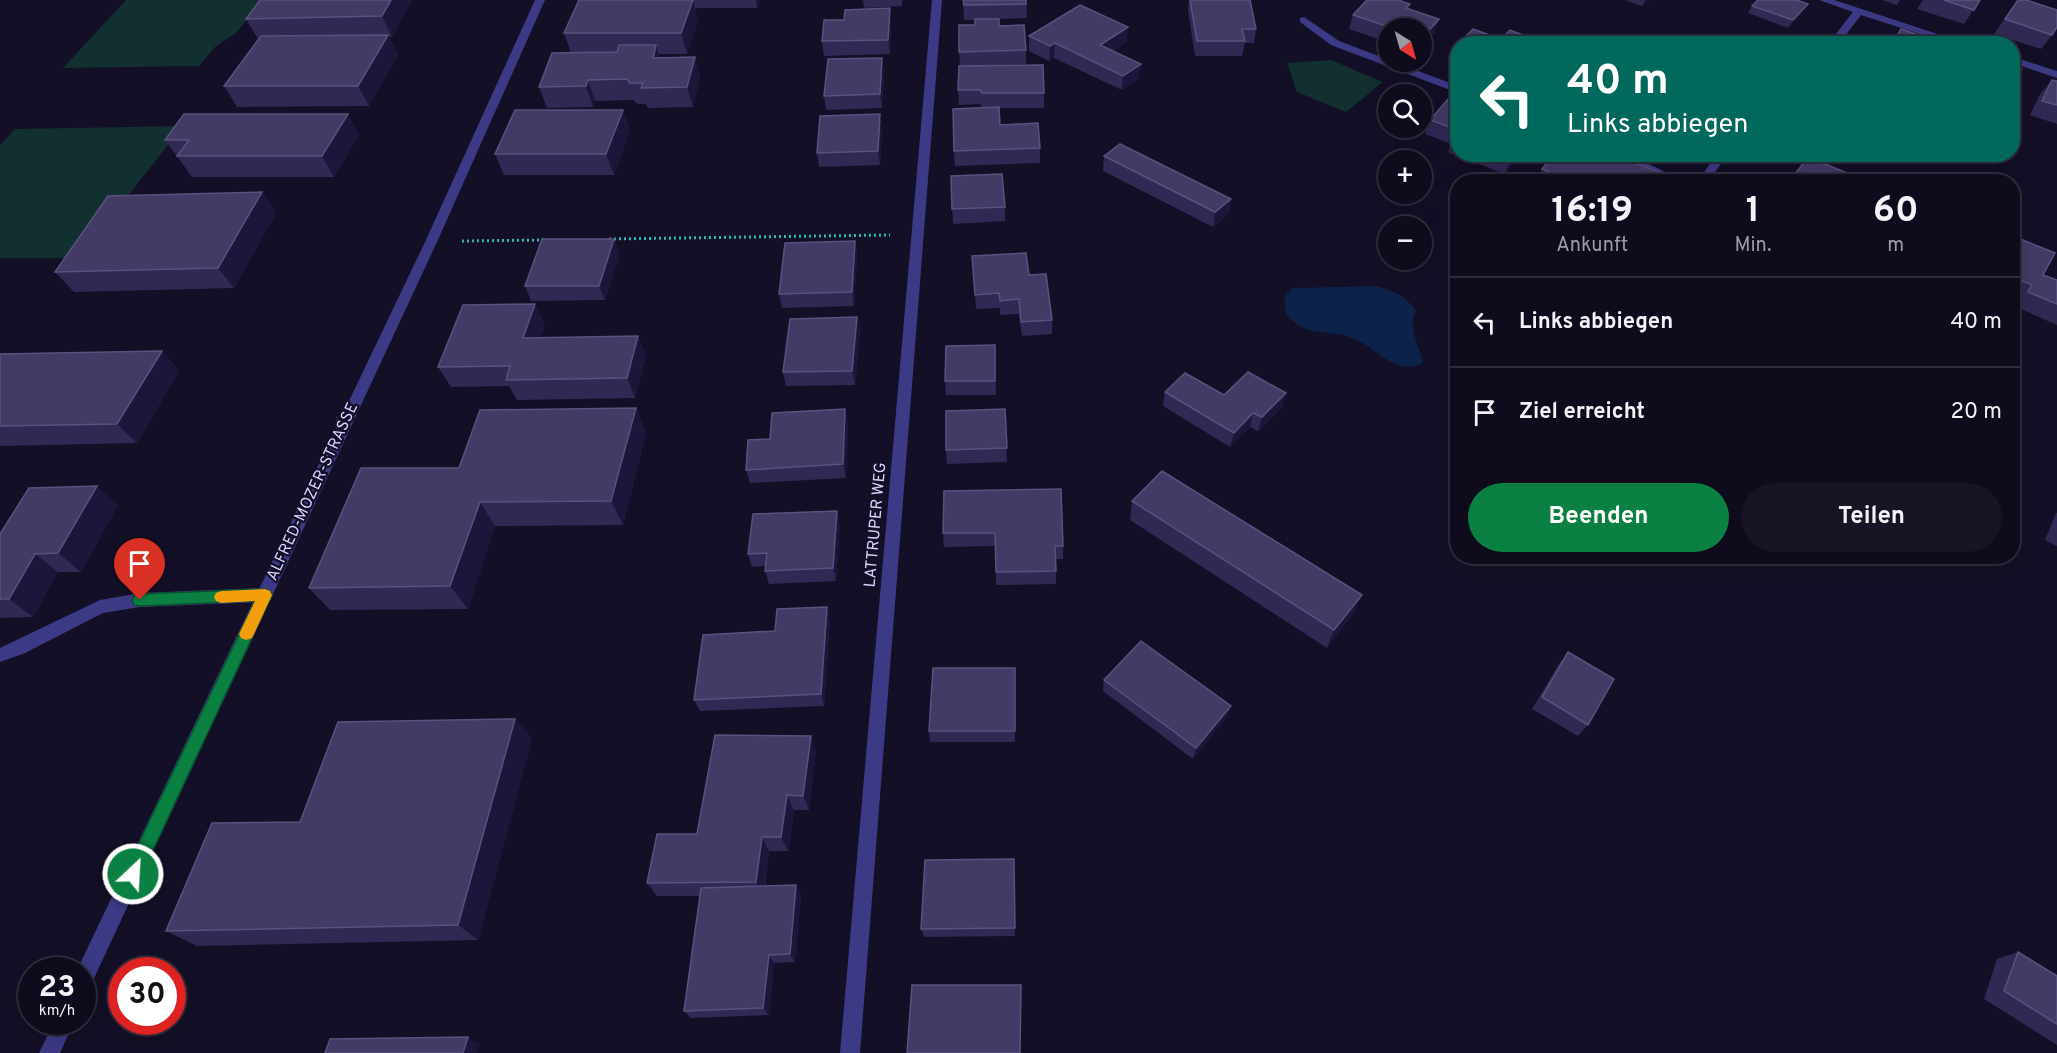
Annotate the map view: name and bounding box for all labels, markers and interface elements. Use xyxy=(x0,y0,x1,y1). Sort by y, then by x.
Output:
north arrow xyxy=(1378,18,1432,72)
map controls xyxy=(1378,18,1432,270)
text: 40 m xyxy=(1567,56,1669,109)
icon: left xyxy=(1468,60,1546,138)
button: search xyxy=(1378,84,1432,138)
text: Links abbiegen xyxy=(1567,108,1748,142)
button: + xyxy=(1378,150,1432,204)
text: 16:19 xyxy=(1551,189,1633,235)
text: 1 xyxy=(1746,189,1760,235)
text: 60 xyxy=(1873,189,1919,235)
button: − xyxy=(1378,216,1432,270)
text: Ankunft xyxy=(1556,233,1628,259)
text: Min. xyxy=(1734,233,1772,259)
text: m xyxy=(1887,233,1904,259)
icon: left xyxy=(1468,306,1501,339)
text: Links abbiegen xyxy=(1519,309,1673,336)
text: 40 m xyxy=(1950,309,2002,336)
icon: arrive xyxy=(1468,396,1501,429)
text: Ziel erreicht xyxy=(1519,399,1645,426)
text: 20 m xyxy=(1951,399,2002,426)
street label: ALFRED-MOZER-STRASSE xyxy=(263,400,363,584)
street label: LATTRUPER WEG xyxy=(861,462,891,588)
button: Beenden xyxy=(1468,483,1729,552)
button: Teilen xyxy=(1741,483,2002,552)
pin xyxy=(114,538,165,600)
icon: arrive xyxy=(123,547,156,580)
position arrow xyxy=(101,842,165,906)
speed limit sign: 30 xyxy=(108,957,186,1035)
text: 23 xyxy=(39,970,75,1007)
text: km/h xyxy=(39,1002,75,1021)

